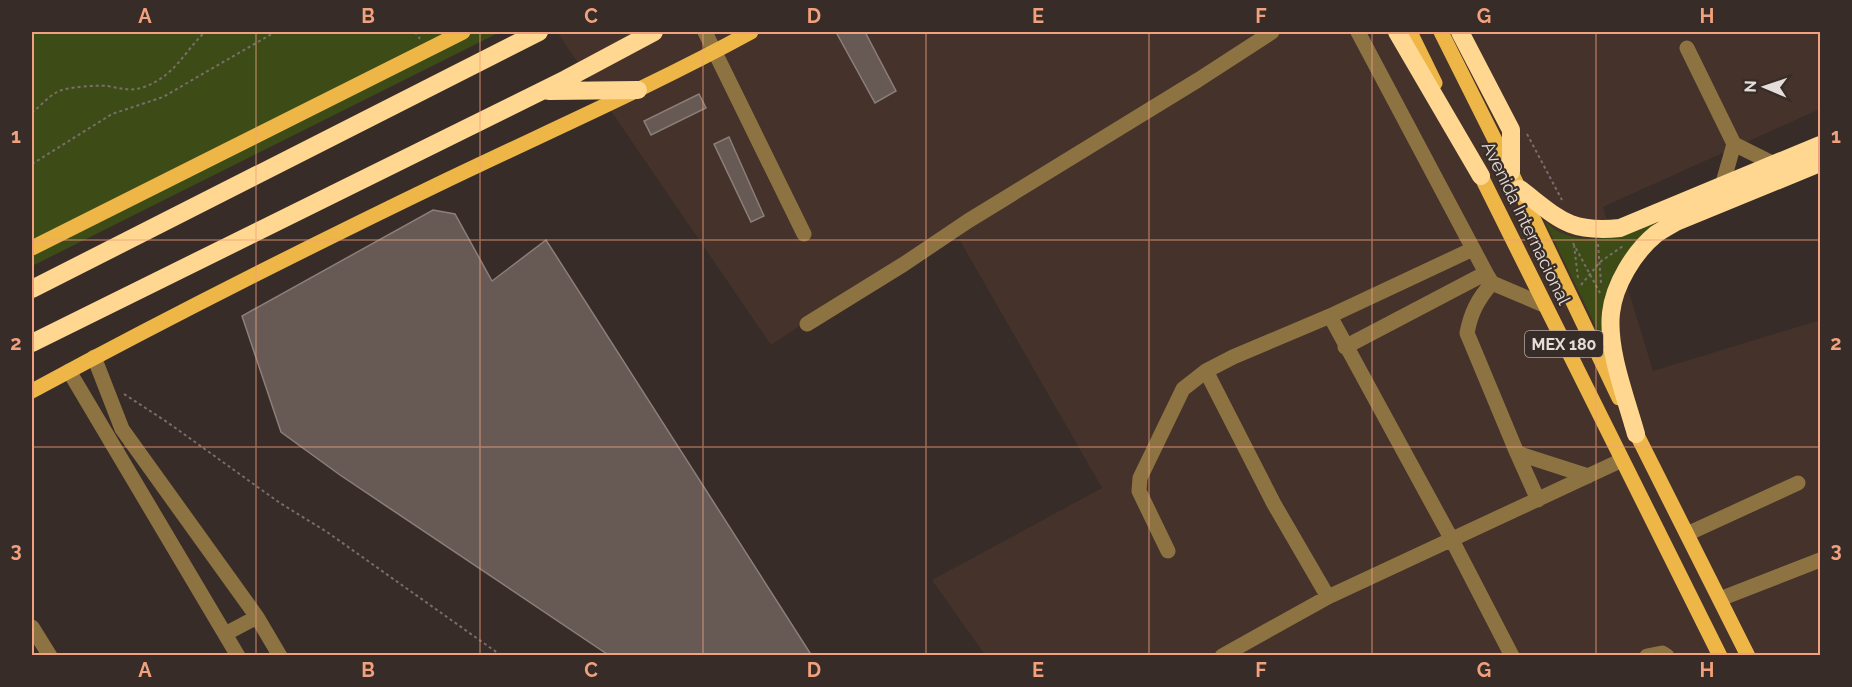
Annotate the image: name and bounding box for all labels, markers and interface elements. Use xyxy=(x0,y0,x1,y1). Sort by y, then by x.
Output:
text: A xyxy=(138,4,152,28)
text: B xyxy=(361,4,375,28)
text: C xyxy=(584,4,598,28)
text: D xyxy=(807,4,821,28)
text: E xyxy=(1032,4,1044,28)
text: F xyxy=(1255,4,1267,28)
text: G xyxy=(1477,4,1491,28)
text: H xyxy=(1700,4,1714,28)
north arrow xyxy=(1735,57,1795,117)
text: N xyxy=(1741,80,1760,93)
text: 1 xyxy=(11,124,21,148)
text: 1 xyxy=(1831,124,1841,148)
street label: Avenida Internacional xyxy=(1478,138,1575,308)
text: 2 xyxy=(10,331,22,355)
road number: MEX 180 xyxy=(1525,331,1603,357)
text: 2 xyxy=(1830,331,1842,355)
text: 3 xyxy=(10,538,22,562)
text: 3 xyxy=(1830,538,1842,562)
text: A xyxy=(138,658,152,682)
text: B xyxy=(361,658,375,682)
text: C xyxy=(584,658,598,682)
text: D xyxy=(807,658,821,682)
text: E xyxy=(1032,658,1044,682)
text: F xyxy=(1255,658,1267,682)
text: G xyxy=(1477,658,1491,682)
text: H xyxy=(1700,658,1714,682)

